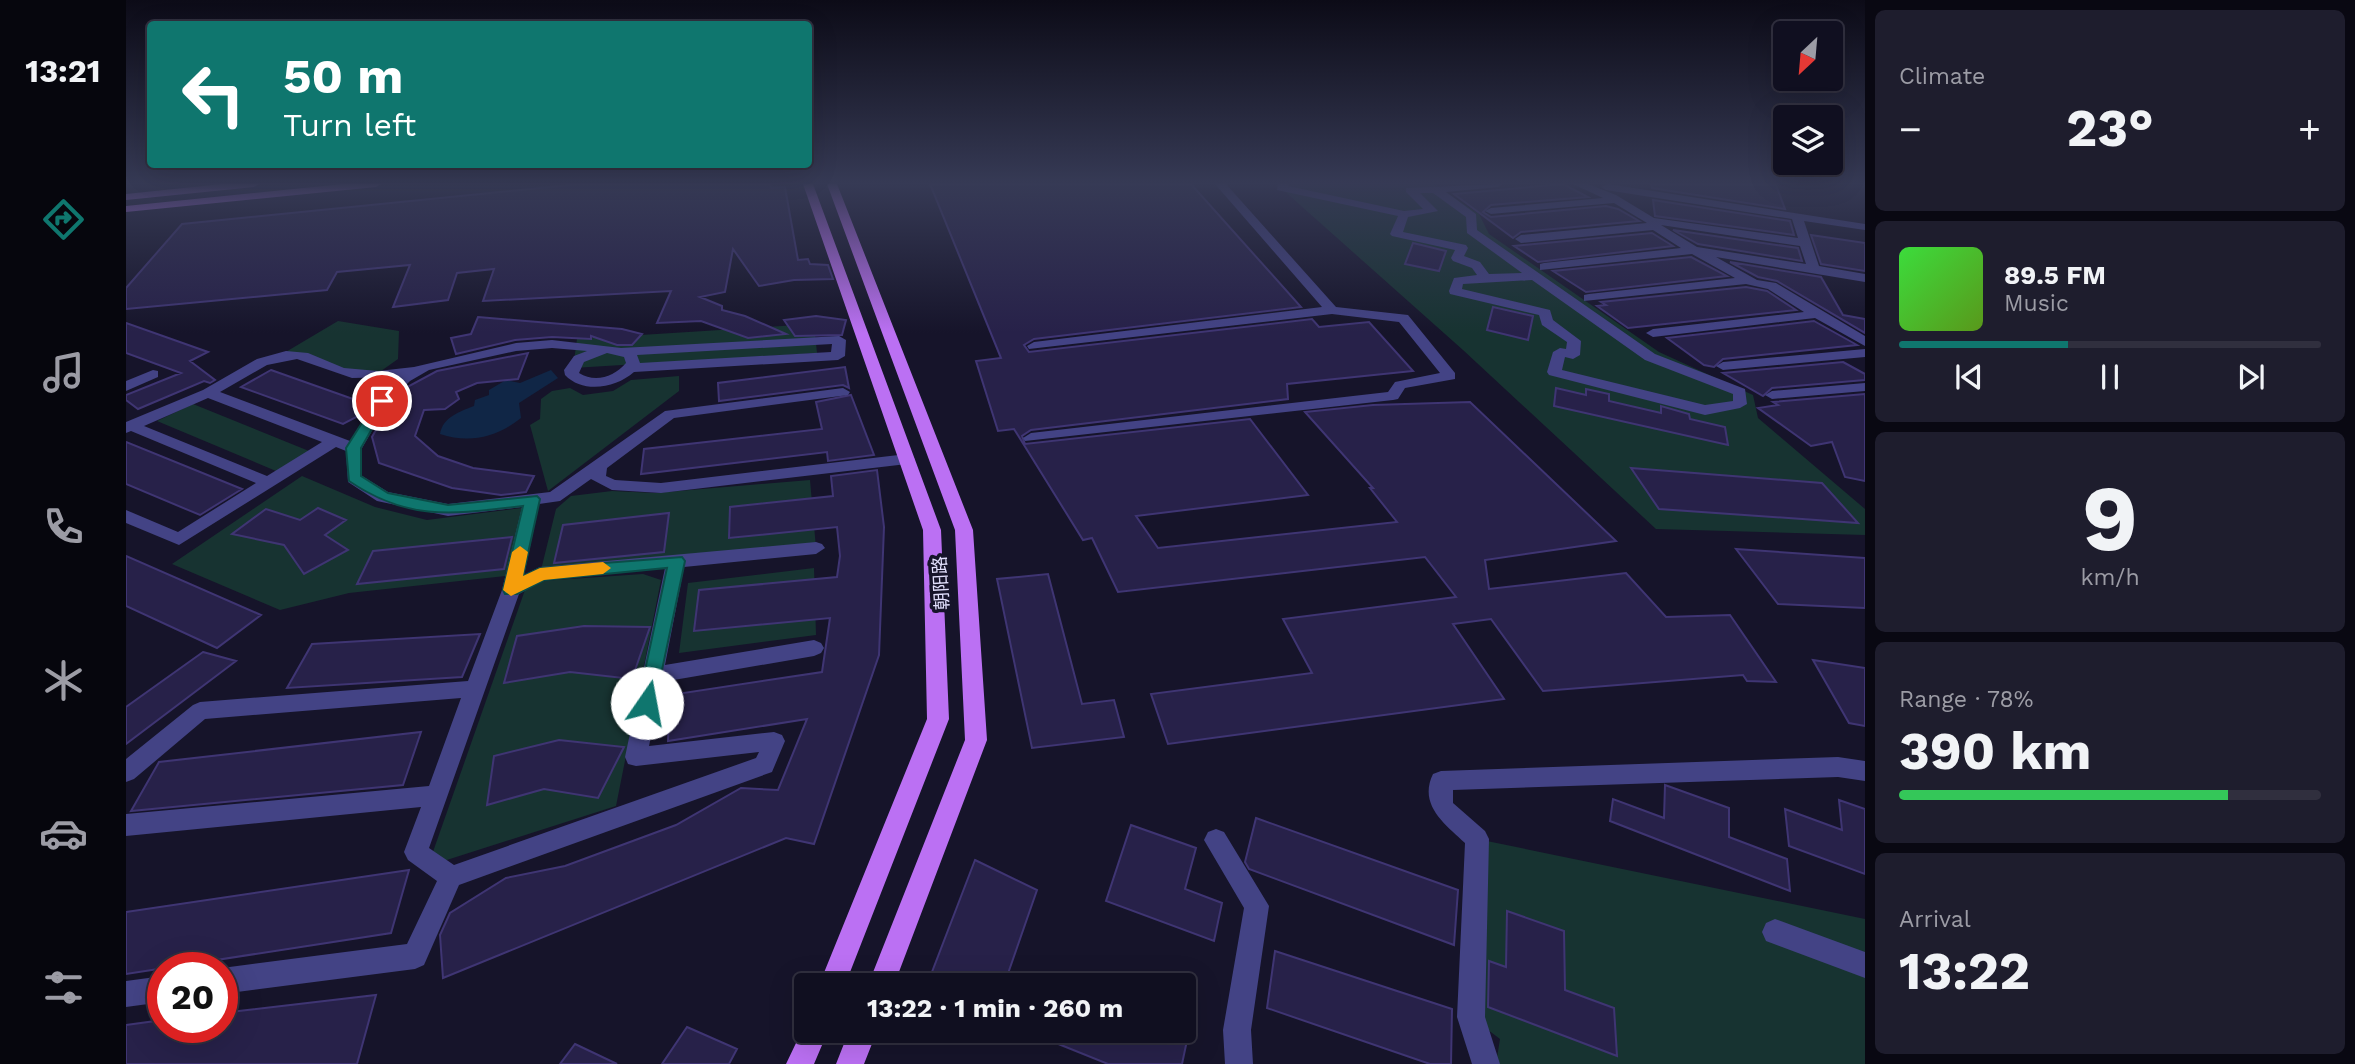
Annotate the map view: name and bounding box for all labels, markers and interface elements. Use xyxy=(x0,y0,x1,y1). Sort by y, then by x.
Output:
north arrow xyxy=(1773,21,1843,91)
map controls xyxy=(1773,21,1843,175)
text: 50 m xyxy=(283,47,403,105)
icon: left xyxy=(168,49,259,140)
text: 13:21 xyxy=(25,52,101,90)
text: Climate xyxy=(1899,63,1985,90)
text: 23° xyxy=(2066,98,2154,159)
button: layers xyxy=(1773,105,1843,175)
text: Turn left xyxy=(283,106,416,144)
text: − xyxy=(1899,107,1922,151)
text: + xyxy=(2298,107,2321,151)
icon: directions xyxy=(39,195,88,244)
text: 89.5 FM xyxy=(2004,260,2106,290)
text: Music xyxy=(2004,290,2069,317)
icon: music xyxy=(39,348,88,397)
icon: previous xyxy=(1950,358,1988,396)
icon: pause xyxy=(2091,358,2129,396)
icon: next xyxy=(2232,358,2270,396)
pin xyxy=(352,371,412,431)
icon: arrive xyxy=(363,382,401,420)
text: 9 xyxy=(2082,465,2138,572)
icon: phone xyxy=(39,502,88,551)
street label: 朝阳路 xyxy=(929,556,952,611)
text: km/h xyxy=(2080,564,2140,591)
icon: climate xyxy=(39,656,88,705)
position arrow xyxy=(610,666,684,740)
text: Range · 78% xyxy=(1899,686,2033,713)
text: 390 km xyxy=(1899,721,2092,782)
icon: car xyxy=(39,809,88,858)
text: Arrival xyxy=(1899,906,1971,933)
text: 13:22 xyxy=(1899,941,2030,1002)
speed limit sign: 20 xyxy=(147,952,238,1043)
icon: filters xyxy=(39,963,88,1012)
text: 13:22 · 1 min · 260 m xyxy=(867,993,1123,1023)

